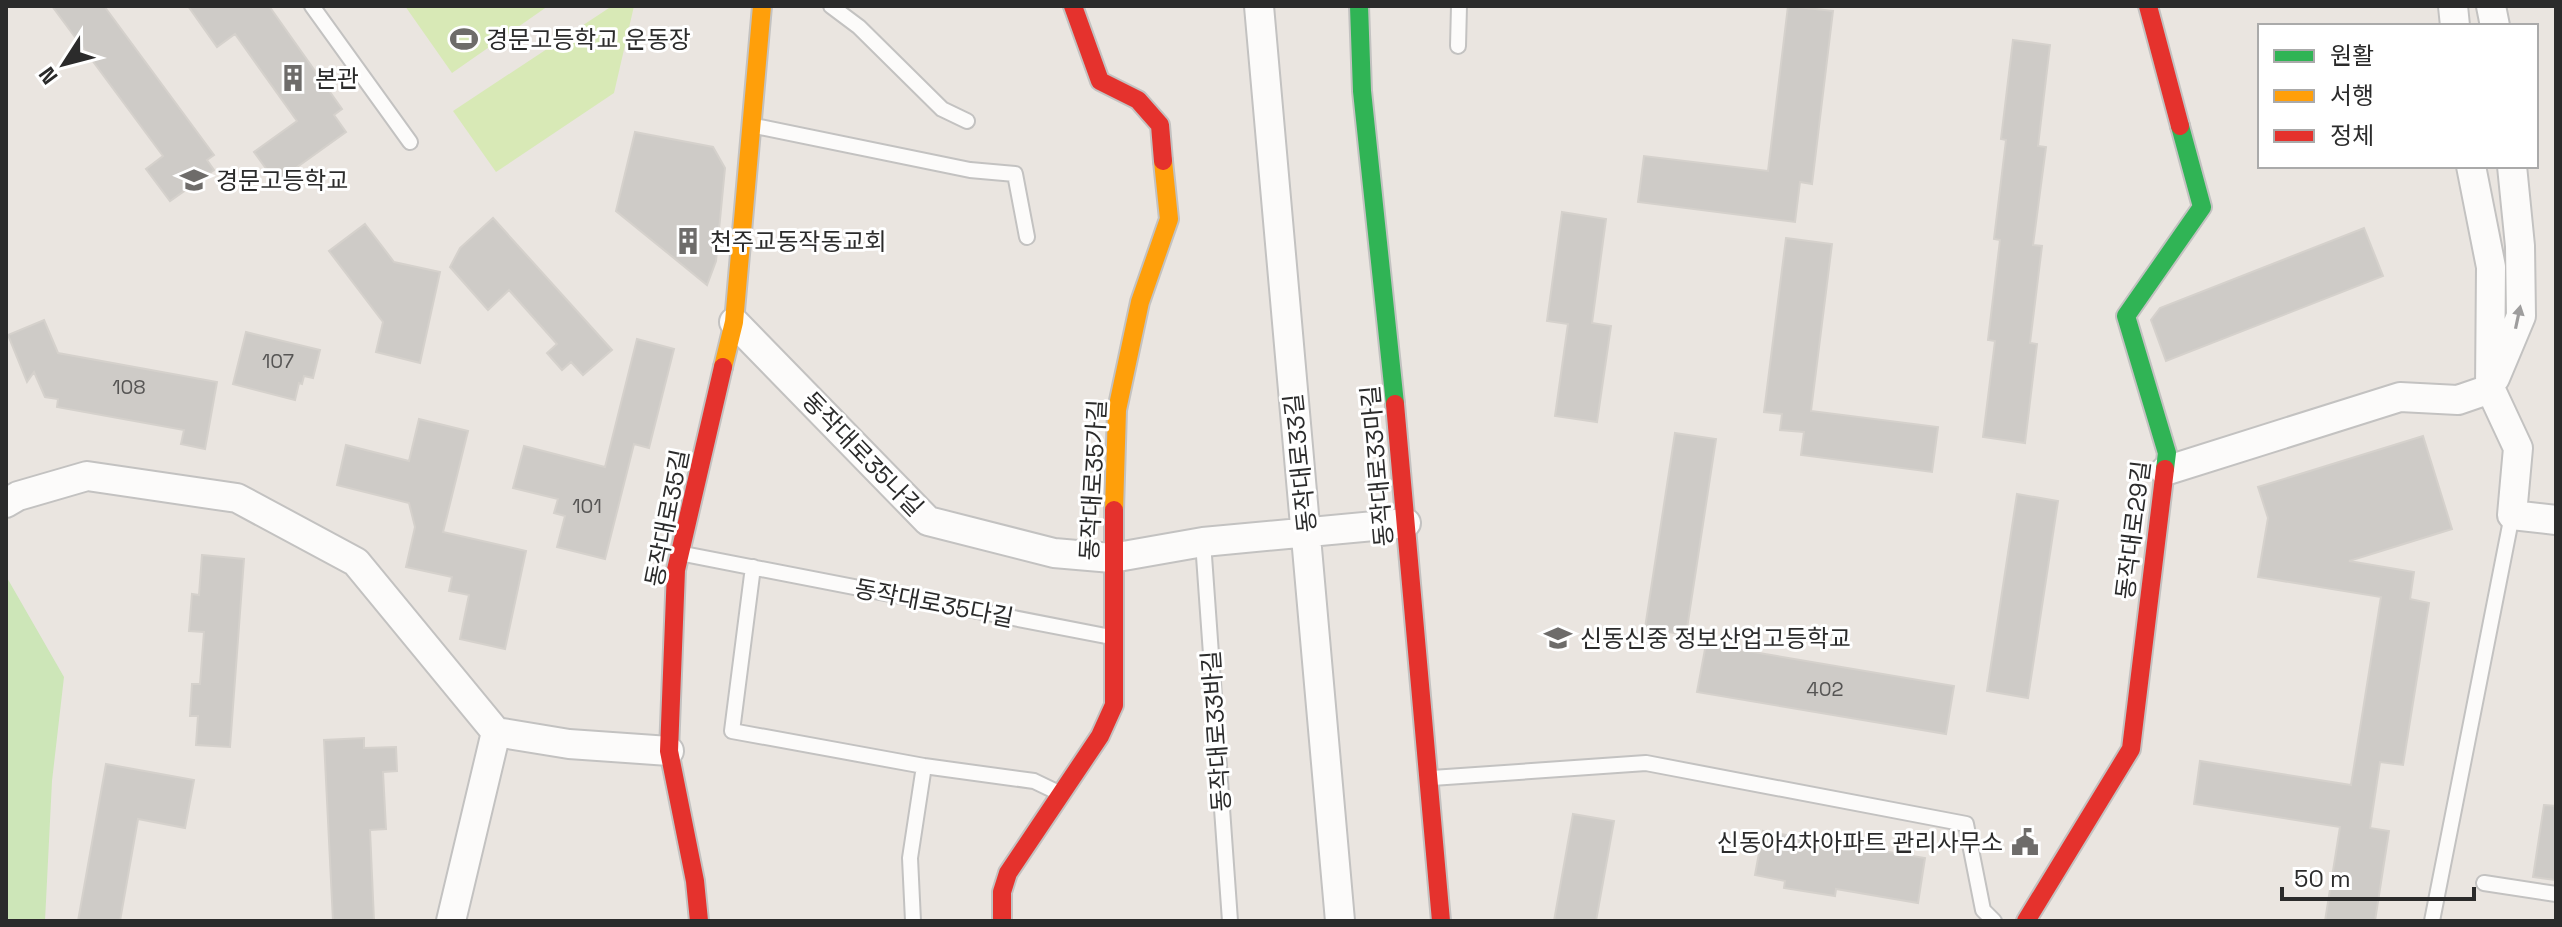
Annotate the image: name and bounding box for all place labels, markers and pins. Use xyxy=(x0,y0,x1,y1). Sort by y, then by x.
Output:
sports icon: 경문고등학교 운동장 xyxy=(449,24,479,54)
place label: 경문고등학교 운동장 xyxy=(486,24,691,55)
building icon: 본관 xyxy=(278,63,308,93)
place label: 본관 xyxy=(315,63,359,94)
school or university icon: 경문고등학교 xyxy=(179,165,209,195)
place label: 경문고등학교 xyxy=(216,165,348,196)
building icon: 천주교동작동교회 xyxy=(673,226,703,256)
place label: 천주교동작동교회 xyxy=(710,226,887,257)
school or university icon: 신동신중 정보산업고등학교 xyxy=(1543,623,1573,653)
place label: 신동신중 정보산업고등학교 xyxy=(1580,623,1851,654)
place label: 신동아4차아파트 관리사무소 xyxy=(1717,827,2003,858)
public building icon: 신동아4차아파트 관리사무소 xyxy=(2010,827,2040,857)

